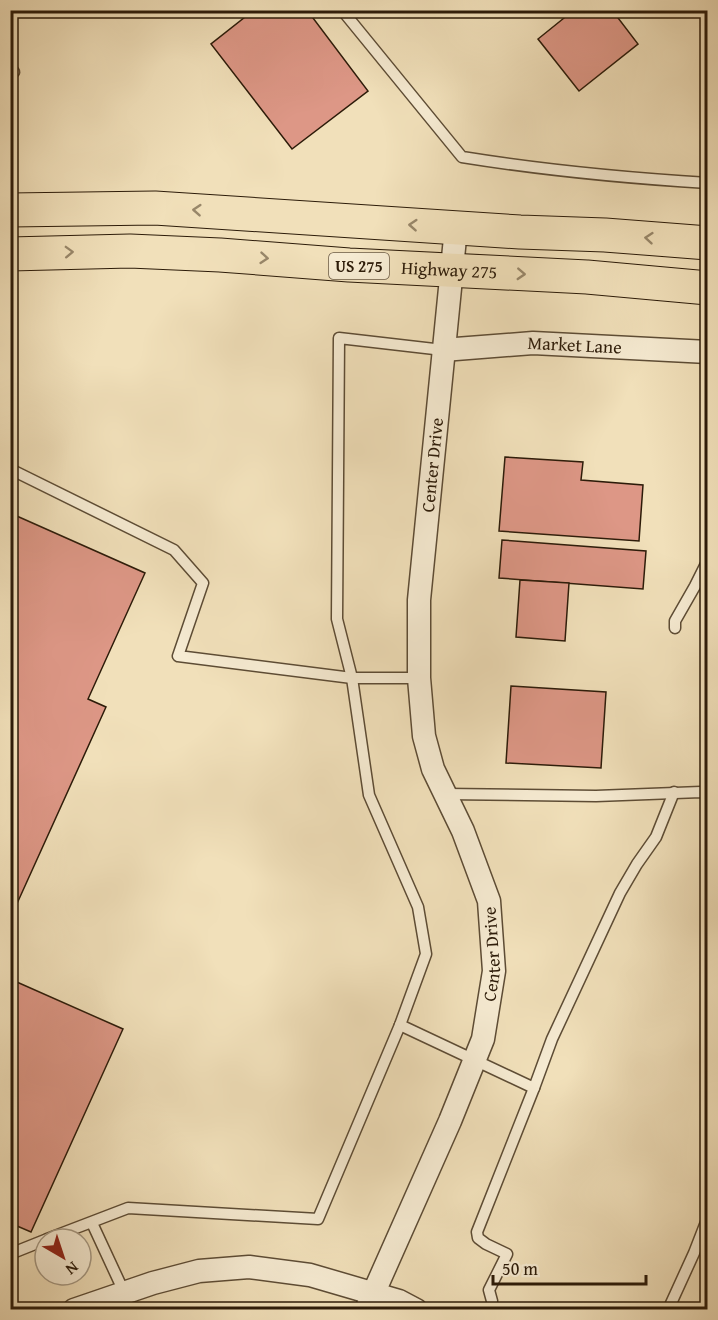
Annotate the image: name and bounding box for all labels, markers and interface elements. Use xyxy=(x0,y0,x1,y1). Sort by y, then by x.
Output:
one-way arrow xyxy=(193,204,202,217)
one-way arrow xyxy=(408,218,417,231)
one-way arrow xyxy=(645,232,654,245)
one-way arrow xyxy=(64,246,73,258)
one-way arrow xyxy=(259,251,268,264)
road number: US 275 xyxy=(329,253,389,279)
street label: Highway 275 xyxy=(401,254,498,285)
one-way arrow xyxy=(517,268,526,280)
street label: Market Lane xyxy=(527,329,622,361)
street label: Center Drive xyxy=(414,416,450,513)
street label: Center Drive xyxy=(475,906,507,1003)
north arrow xyxy=(33,1227,93,1287)
scale bar xyxy=(493,1248,646,1286)
text: 50 m xyxy=(502,1255,538,1282)
text: N xyxy=(60,1256,84,1282)

